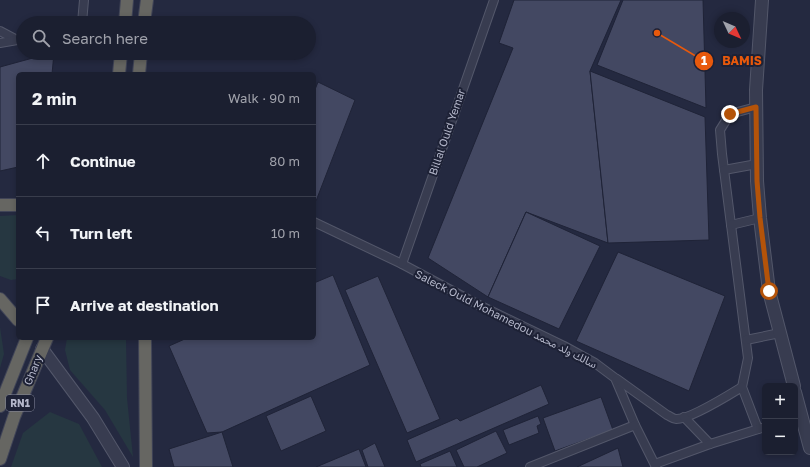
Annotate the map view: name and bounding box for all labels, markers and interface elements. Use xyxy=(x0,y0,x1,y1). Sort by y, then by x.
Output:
north arrow xyxy=(714,12,750,48)
search box xyxy=(16,16,316,60)
icon: search xyxy=(30,27,52,49)
text: Search here xyxy=(62,29,148,47)
callout: BAMIS xyxy=(694,49,770,73)
text: 1 xyxy=(701,53,707,68)
text: BAMIS xyxy=(722,53,762,68)
street label: Billal Ould Yemar xyxy=(426,86,468,177)
text: 2 min xyxy=(32,88,76,109)
text: Walk · 90 m xyxy=(228,90,300,106)
route end xyxy=(721,105,739,123)
icon: ahead xyxy=(32,150,54,172)
text: Continue xyxy=(70,152,136,170)
text: 80 m xyxy=(269,153,300,169)
icon: left xyxy=(32,222,54,244)
text: Turn left xyxy=(70,224,132,242)
text: 10 m xyxy=(271,225,300,241)
street label: Saleck Ould Mohamedou سالك ولد محمد xyxy=(413,267,600,371)
route start xyxy=(760,282,778,300)
icon: arrive xyxy=(32,294,54,316)
text: Arrive at destination xyxy=(70,296,219,314)
street label: Ghary xyxy=(21,353,44,387)
map controls xyxy=(762,383,798,455)
button: + xyxy=(762,383,798,419)
road number: RN1 xyxy=(6,395,34,411)
button: − xyxy=(762,419,798,455)

